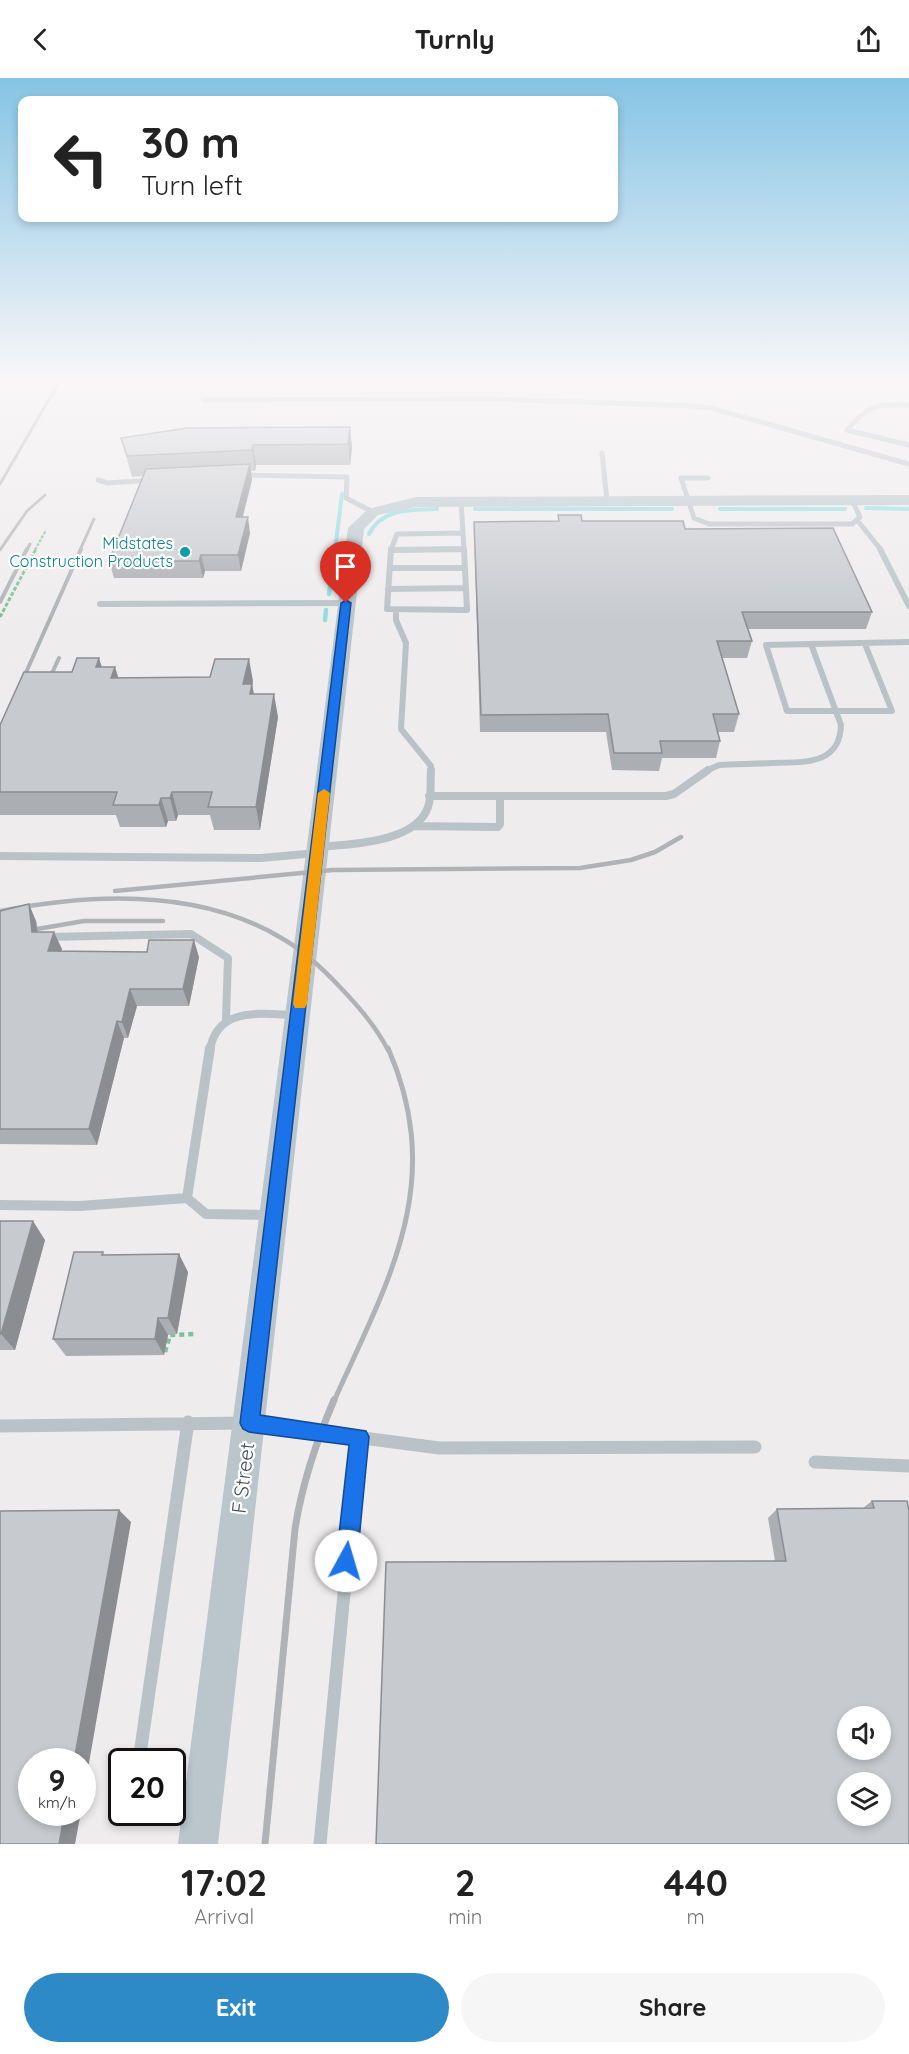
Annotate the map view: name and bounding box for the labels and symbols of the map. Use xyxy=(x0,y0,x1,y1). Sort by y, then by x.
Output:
place label: Midstates Construction Products xyxy=(9,533,173,571)
pin xyxy=(320,541,371,603)
marker: Midstates Construction Products xyxy=(178,545,192,559)
street label: F Street xyxy=(226,1441,259,1515)
position arrow xyxy=(314,1529,378,1593)
speed limit sign: 20 xyxy=(108,1748,186,1826)

